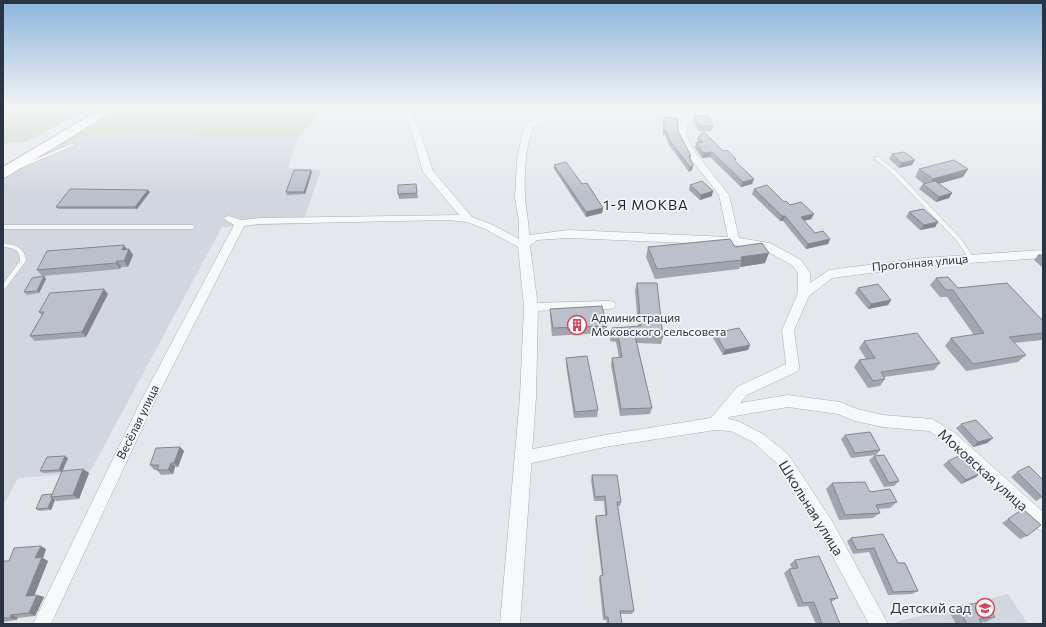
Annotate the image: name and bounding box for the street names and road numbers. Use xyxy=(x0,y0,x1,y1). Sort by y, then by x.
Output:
street label: Прогонная улица xyxy=(871,251,969,273)
street label: Весёлая улица xyxy=(113,382,161,461)
street label: Моковская улица xyxy=(935,425,1032,514)
street label: Школьная улица xyxy=(775,457,847,558)

